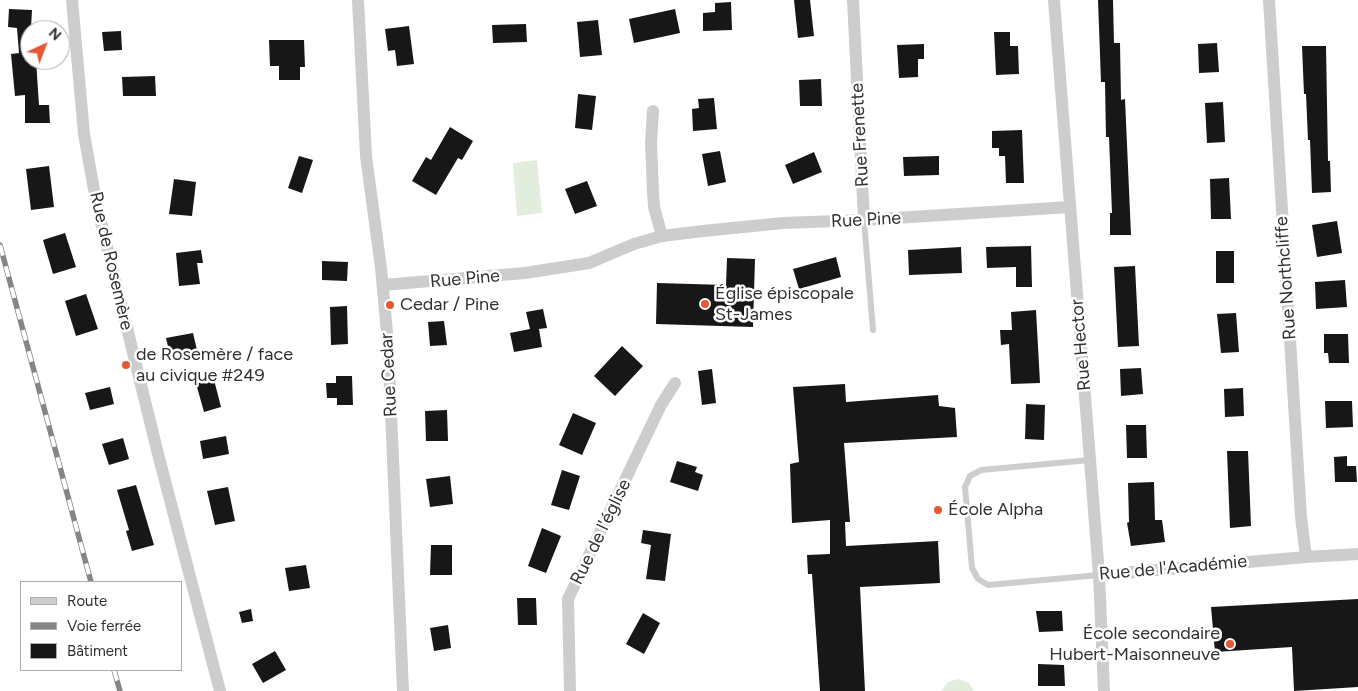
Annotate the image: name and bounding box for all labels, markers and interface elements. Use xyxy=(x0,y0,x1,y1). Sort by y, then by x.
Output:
north arrow xyxy=(20,20,70,70)
text: N xyxy=(45,24,65,44)
street label: Rue Frenette xyxy=(846,82,874,188)
street label: Rue de Rosemère xyxy=(85,190,137,332)
street label: Rue Pine xyxy=(830,207,902,233)
street label: Rue Northcliffe xyxy=(1271,215,1301,341)
street label: Rue Pine xyxy=(429,265,501,293)
place label: Église épiscopale St-James xyxy=(715,283,854,326)
place label: Cedar / Pine xyxy=(400,294,499,316)
marker: Église épiscopale St-James xyxy=(699,298,711,310)
street label: Rue Hector xyxy=(1066,298,1096,392)
marker: Cedar / Pine xyxy=(384,299,396,311)
street label: Rue Cedar xyxy=(376,332,402,418)
place label: de Rosemère / face au civique #249 xyxy=(136,344,293,386)
marker: de Rosemère / face au civique #249 xyxy=(120,359,132,371)
street label: Rue de l'église xyxy=(566,476,636,588)
place label: École Alpha xyxy=(948,499,1043,521)
marker: École Alpha xyxy=(932,504,944,516)
street label: Rue de l'Académie xyxy=(1098,551,1248,585)
legend xyxy=(20,581,182,671)
text: Route xyxy=(67,592,107,610)
text: Voie ferrée xyxy=(67,617,141,635)
place label: École secondaire Hubert-Maisonneuve xyxy=(1049,623,1220,666)
marker: École secondaire Hubert-Maisonneuve xyxy=(1224,638,1236,650)
text: Bâtiment xyxy=(67,642,128,660)

